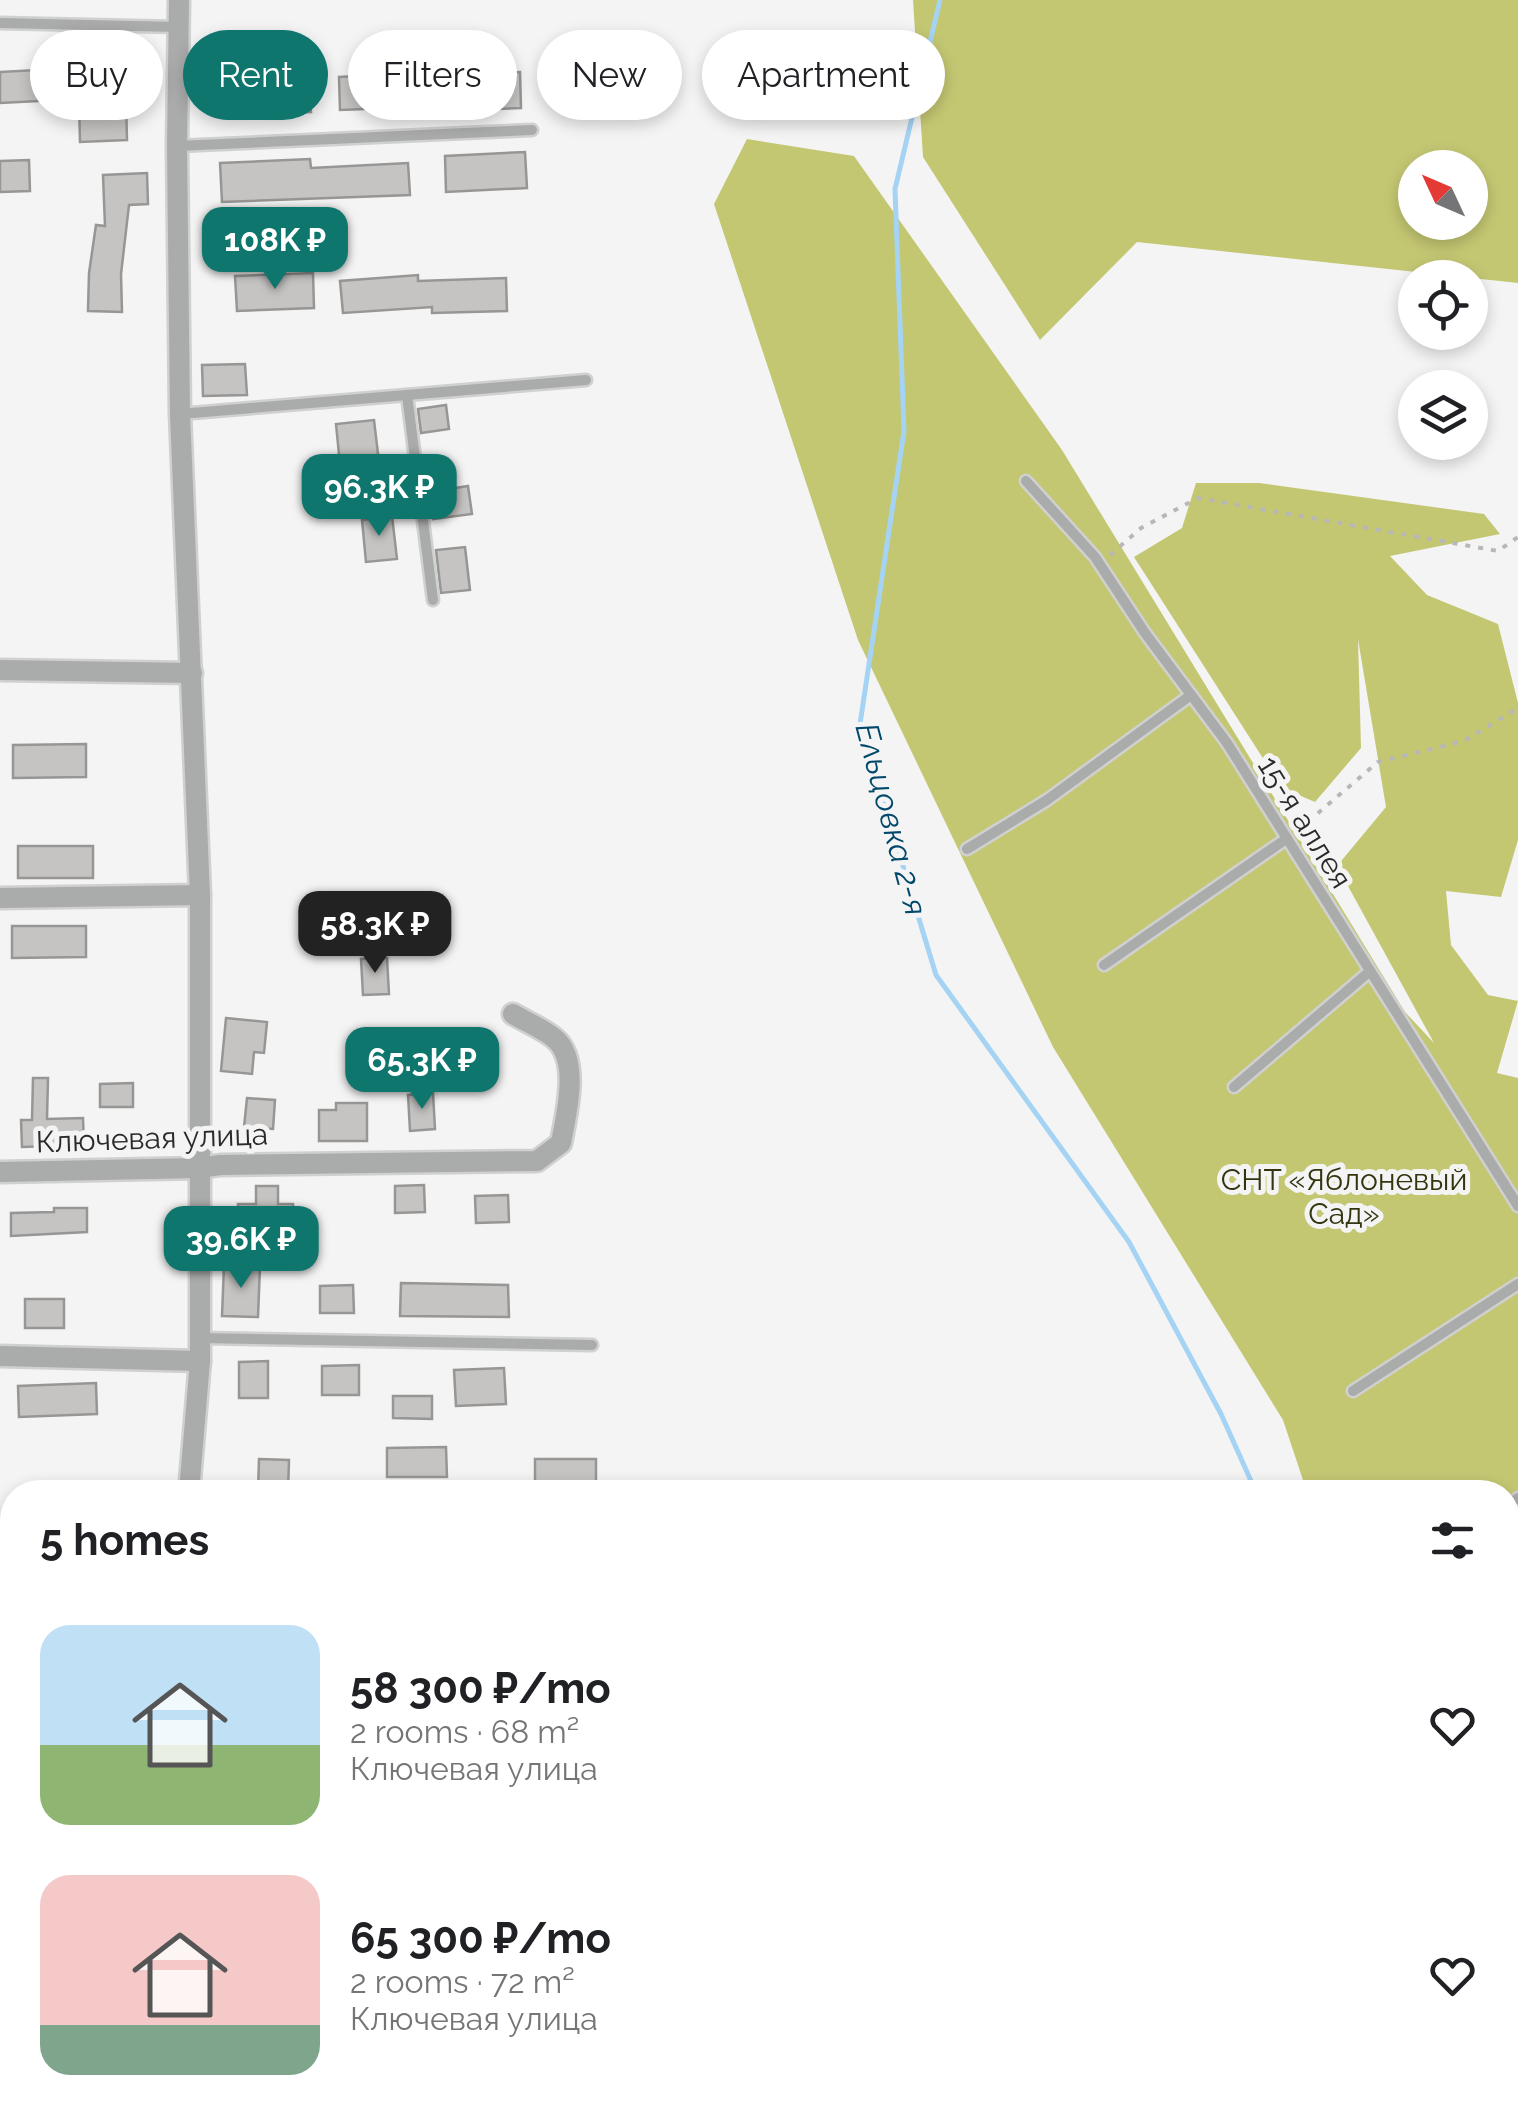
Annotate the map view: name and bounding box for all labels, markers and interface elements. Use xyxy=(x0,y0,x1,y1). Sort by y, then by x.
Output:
chip: Buy xyxy=(30,30,163,120)
chip: Rent xyxy=(183,30,328,120)
chip: Filters xyxy=(348,30,517,120)
chip: New xyxy=(537,30,682,120)
chip: Apartment xyxy=(702,30,945,120)
north arrow xyxy=(1398,150,1488,240)
map controls xyxy=(1398,150,1488,460)
pin: 108K ₽ xyxy=(194,207,356,292)
text: 108K ₽ xyxy=(224,221,326,258)
button: locate xyxy=(1398,260,1488,350)
button: layers xyxy=(1398,370,1488,460)
pin: 96.3K ₽ xyxy=(287,454,471,539)
text: 96.3K ₽ xyxy=(324,468,434,505)
water label: Ельцовка 2-я xyxy=(849,719,935,919)
street label: 15-я аллея xyxy=(1251,750,1359,894)
pin: 58.3K ₽ xyxy=(283,891,467,976)
text: 58.3K ₽ xyxy=(320,905,430,942)
pin: 65.3K ₽ xyxy=(330,1027,514,1112)
text: 65.3K ₽ xyxy=(367,1041,477,1078)
street label: Ключевая улица xyxy=(35,1116,269,1160)
park label: СНТ «Яблоневый Сад» xyxy=(1221,1162,1467,1231)
pin: 39.6K ₽ xyxy=(149,1206,333,1291)
text: 39.6K ₽ xyxy=(186,1220,296,1257)
icon: filters xyxy=(1425,1513,1480,1568)
text: 5 homes xyxy=(40,1516,209,1565)
text: 58 300 ₽/mo xyxy=(350,1664,611,1713)
icon: home xyxy=(120,1665,240,1785)
icon: heart xyxy=(1425,1698,1480,1753)
text: 2 rooms · 68 m² xyxy=(350,1713,579,1750)
text: Ключевая улица xyxy=(350,1750,598,1787)
text: 65 300 ₽/mo xyxy=(350,1914,611,1963)
icon: home xyxy=(120,1915,240,2035)
icon: heart xyxy=(1425,1948,1480,2003)
text: 2 rooms · 72 m² xyxy=(350,1963,575,2000)
text: Ключевая улица xyxy=(350,2000,598,2037)

